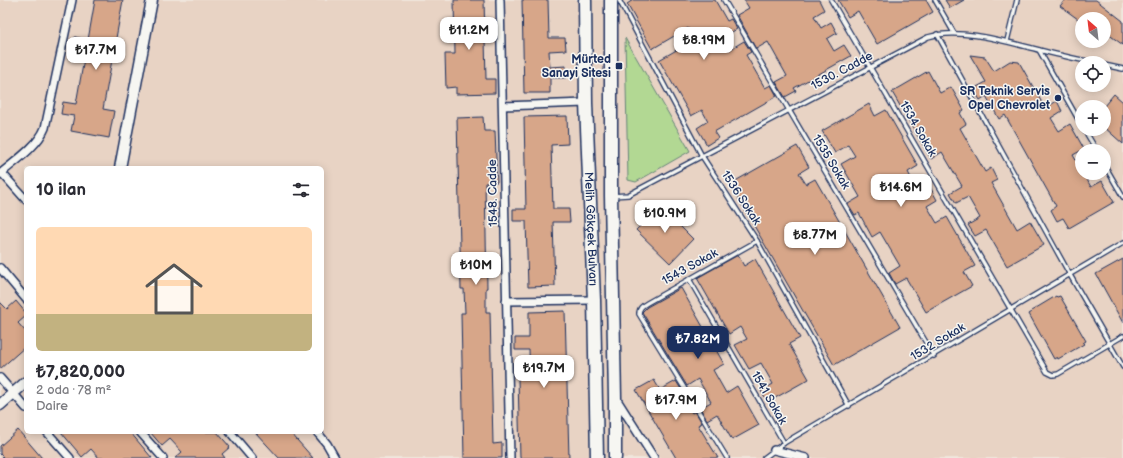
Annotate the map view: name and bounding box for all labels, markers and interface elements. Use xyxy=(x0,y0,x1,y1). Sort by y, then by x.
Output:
north arrow xyxy=(1075,12,1111,48)
map controls xyxy=(1075,12,1111,180)
pin: ₺11.2M xyxy=(436,17,502,51)
text: ₺11.2M xyxy=(449,22,489,38)
pin: ₺8.19M xyxy=(671,27,737,61)
text: ₺8.19M xyxy=(683,32,725,48)
pin: ₺17.7M xyxy=(63,37,129,71)
text: ₺17.7M xyxy=(75,42,117,58)
street label: 1530. Cadde xyxy=(809,48,875,94)
place label: Mürted Sanayi Sitesi xyxy=(542,52,611,81)
button: locate xyxy=(1075,56,1111,92)
marker: Mürted Sanayi Sitesi xyxy=(614,61,624,71)
place label: SR Teknik Servis Opel Chevrolet xyxy=(960,84,1050,113)
marker: SR Teknik Servis Opel Chevrolet xyxy=(1053,93,1063,103)
street label: 1534 Sokak xyxy=(896,99,940,160)
button: + xyxy=(1075,100,1111,136)
street label: 1535 Sokak xyxy=(809,132,853,192)
button: − xyxy=(1075,144,1111,180)
street label: 1548. Cadde xyxy=(485,159,501,227)
street label: 1536 Sokak xyxy=(718,168,764,228)
street label: Melih Gökçek Bulvarı xyxy=(581,171,601,286)
pin: ₺14.6M xyxy=(868,174,934,208)
icon: filters xyxy=(290,179,312,201)
text: ₺14.6M xyxy=(880,179,922,195)
text: 10 ilan xyxy=(36,180,86,200)
pin: ₺10.9M xyxy=(632,200,698,234)
text: ₺10.9M xyxy=(644,205,686,221)
pin: ₺8.77M xyxy=(782,222,848,256)
text: ₺8.77M xyxy=(793,227,837,243)
street label: 1543 Sokak xyxy=(659,245,721,289)
pin: ₺10M xyxy=(452,252,500,286)
icon: home xyxy=(138,253,210,325)
text: ₺10M xyxy=(460,257,492,273)
street label: 1532 Sokak xyxy=(908,320,968,364)
pin: ₺7.82M xyxy=(665,326,731,360)
text: ₺7.82M xyxy=(676,331,720,347)
pin: ₺19.7M xyxy=(511,355,577,389)
text: ₺19.7M xyxy=(523,360,565,376)
text: ₺7,820,000 xyxy=(36,362,125,382)
street label: 1541 Sokak xyxy=(748,369,790,427)
text: 2 oda · 78 m² xyxy=(36,382,111,398)
pin: ₺17.9M xyxy=(643,387,709,421)
text: ₺17.9M xyxy=(655,392,697,408)
text: Daire xyxy=(36,398,68,414)

